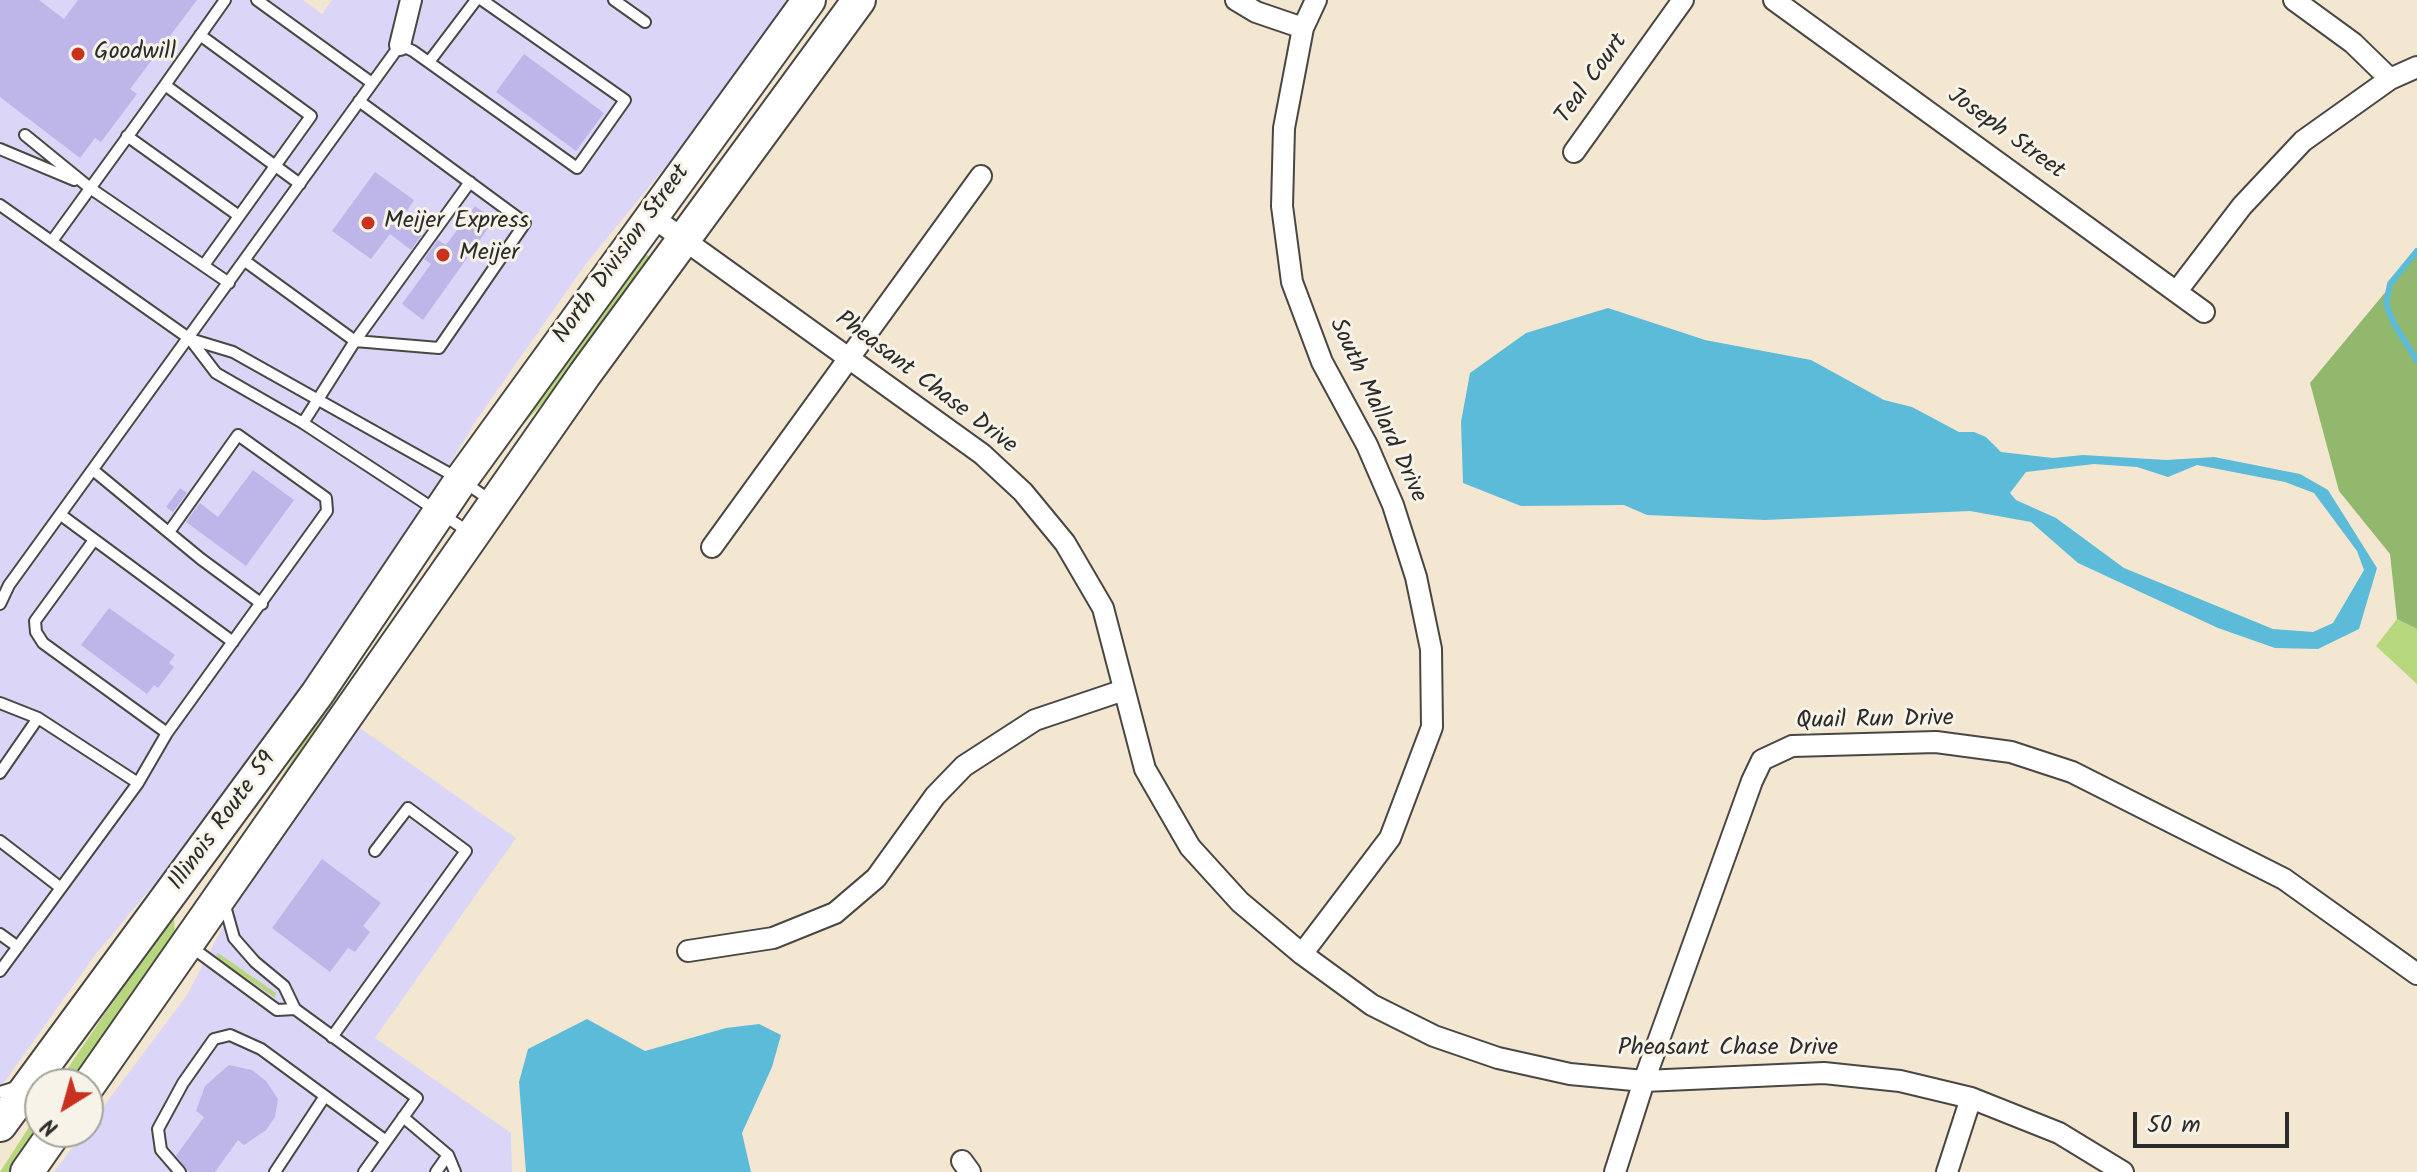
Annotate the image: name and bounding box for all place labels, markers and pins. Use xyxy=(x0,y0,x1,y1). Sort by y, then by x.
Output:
place label: Goodwill xyxy=(94,40,176,68)
marker: Goodwill xyxy=(69,45,87,63)
place label: Meijer Express xyxy=(384,209,529,237)
marker: Meijer Express xyxy=(359,214,377,232)
place label: Meijer xyxy=(459,241,519,269)
marker: Meijer xyxy=(434,246,452,264)

